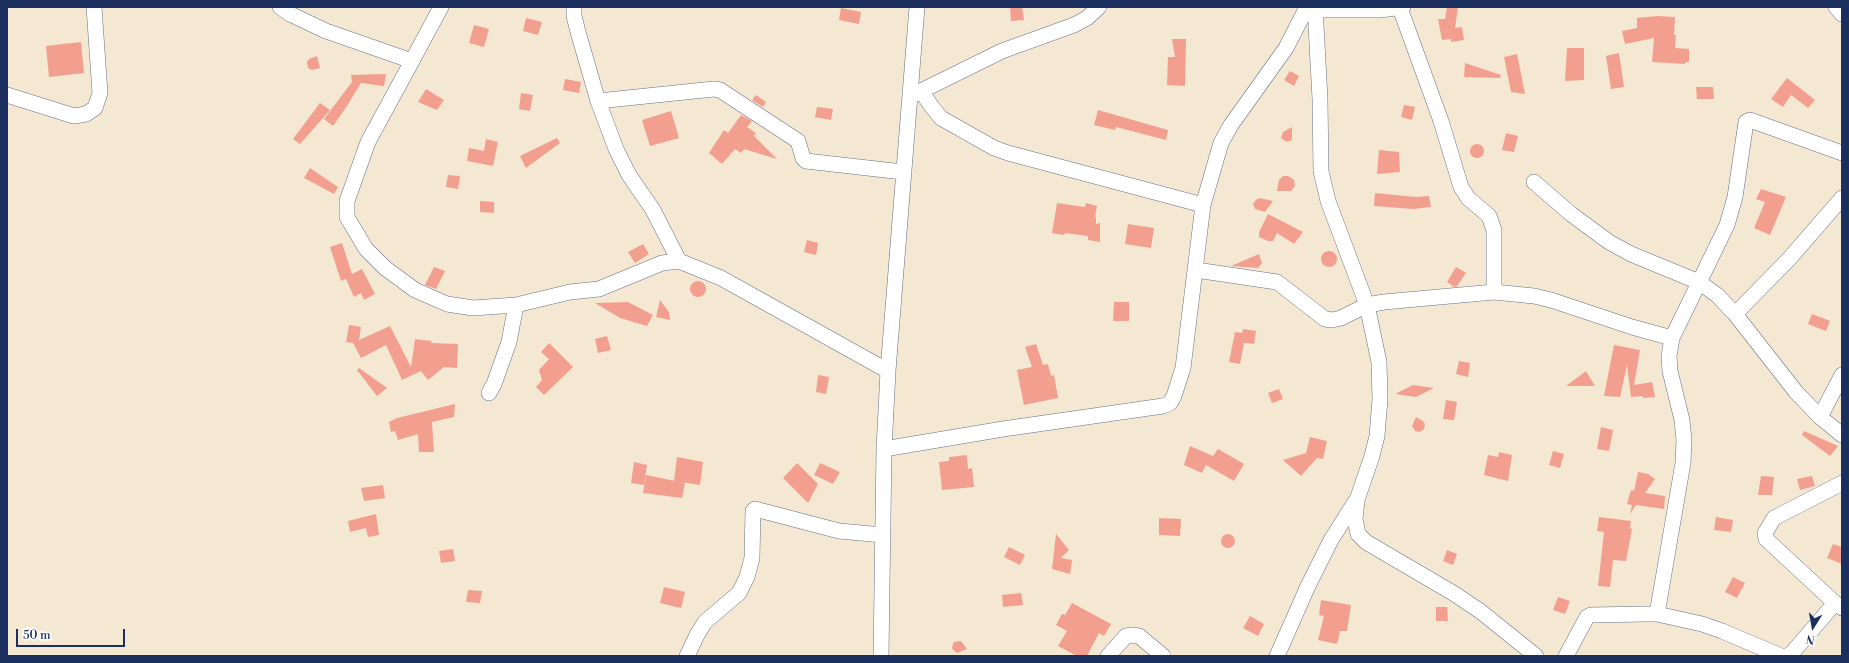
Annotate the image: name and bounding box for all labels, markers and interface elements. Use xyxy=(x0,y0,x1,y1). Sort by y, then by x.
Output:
north arrow xyxy=(1793,607,1833,647)
scale bar xyxy=(18,621,127,647)
text: 50 m xyxy=(23,628,51,643)
text: N xyxy=(1805,631,1816,646)

